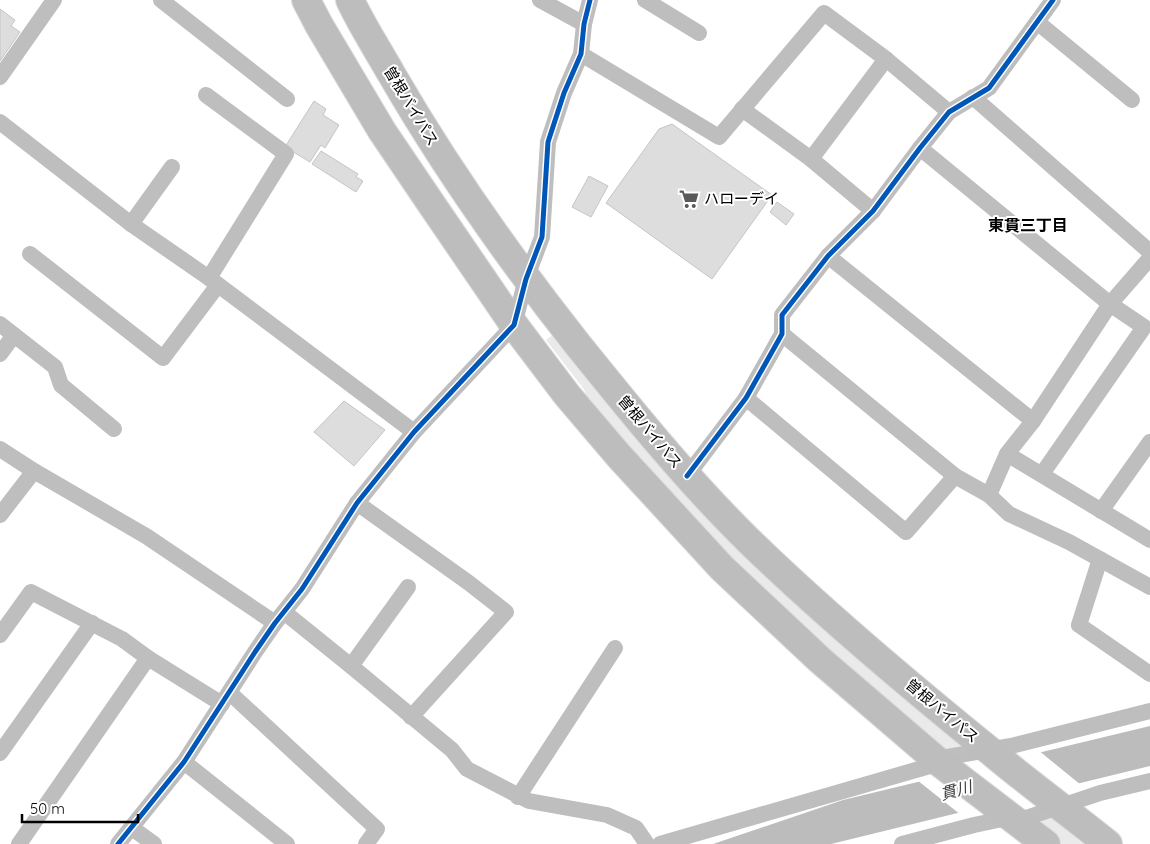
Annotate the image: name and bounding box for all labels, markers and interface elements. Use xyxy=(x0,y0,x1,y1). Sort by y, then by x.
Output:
street label: 曽根バイパス xyxy=(380,62,443,149)
supermarket icon: ハローデイ xyxy=(678,188,700,210)
place label: ハローデイ xyxy=(704,189,779,208)
district label: 東貫三丁目 xyxy=(988,215,1068,235)
street label: 曽根バイパス xyxy=(614,391,686,472)
street label: 曽根バイパス xyxy=(902,675,983,747)
water label: 貫川 xyxy=(938,776,976,804)
scale bar xyxy=(22,792,139,824)
text: 50 m xyxy=(30,799,65,818)

